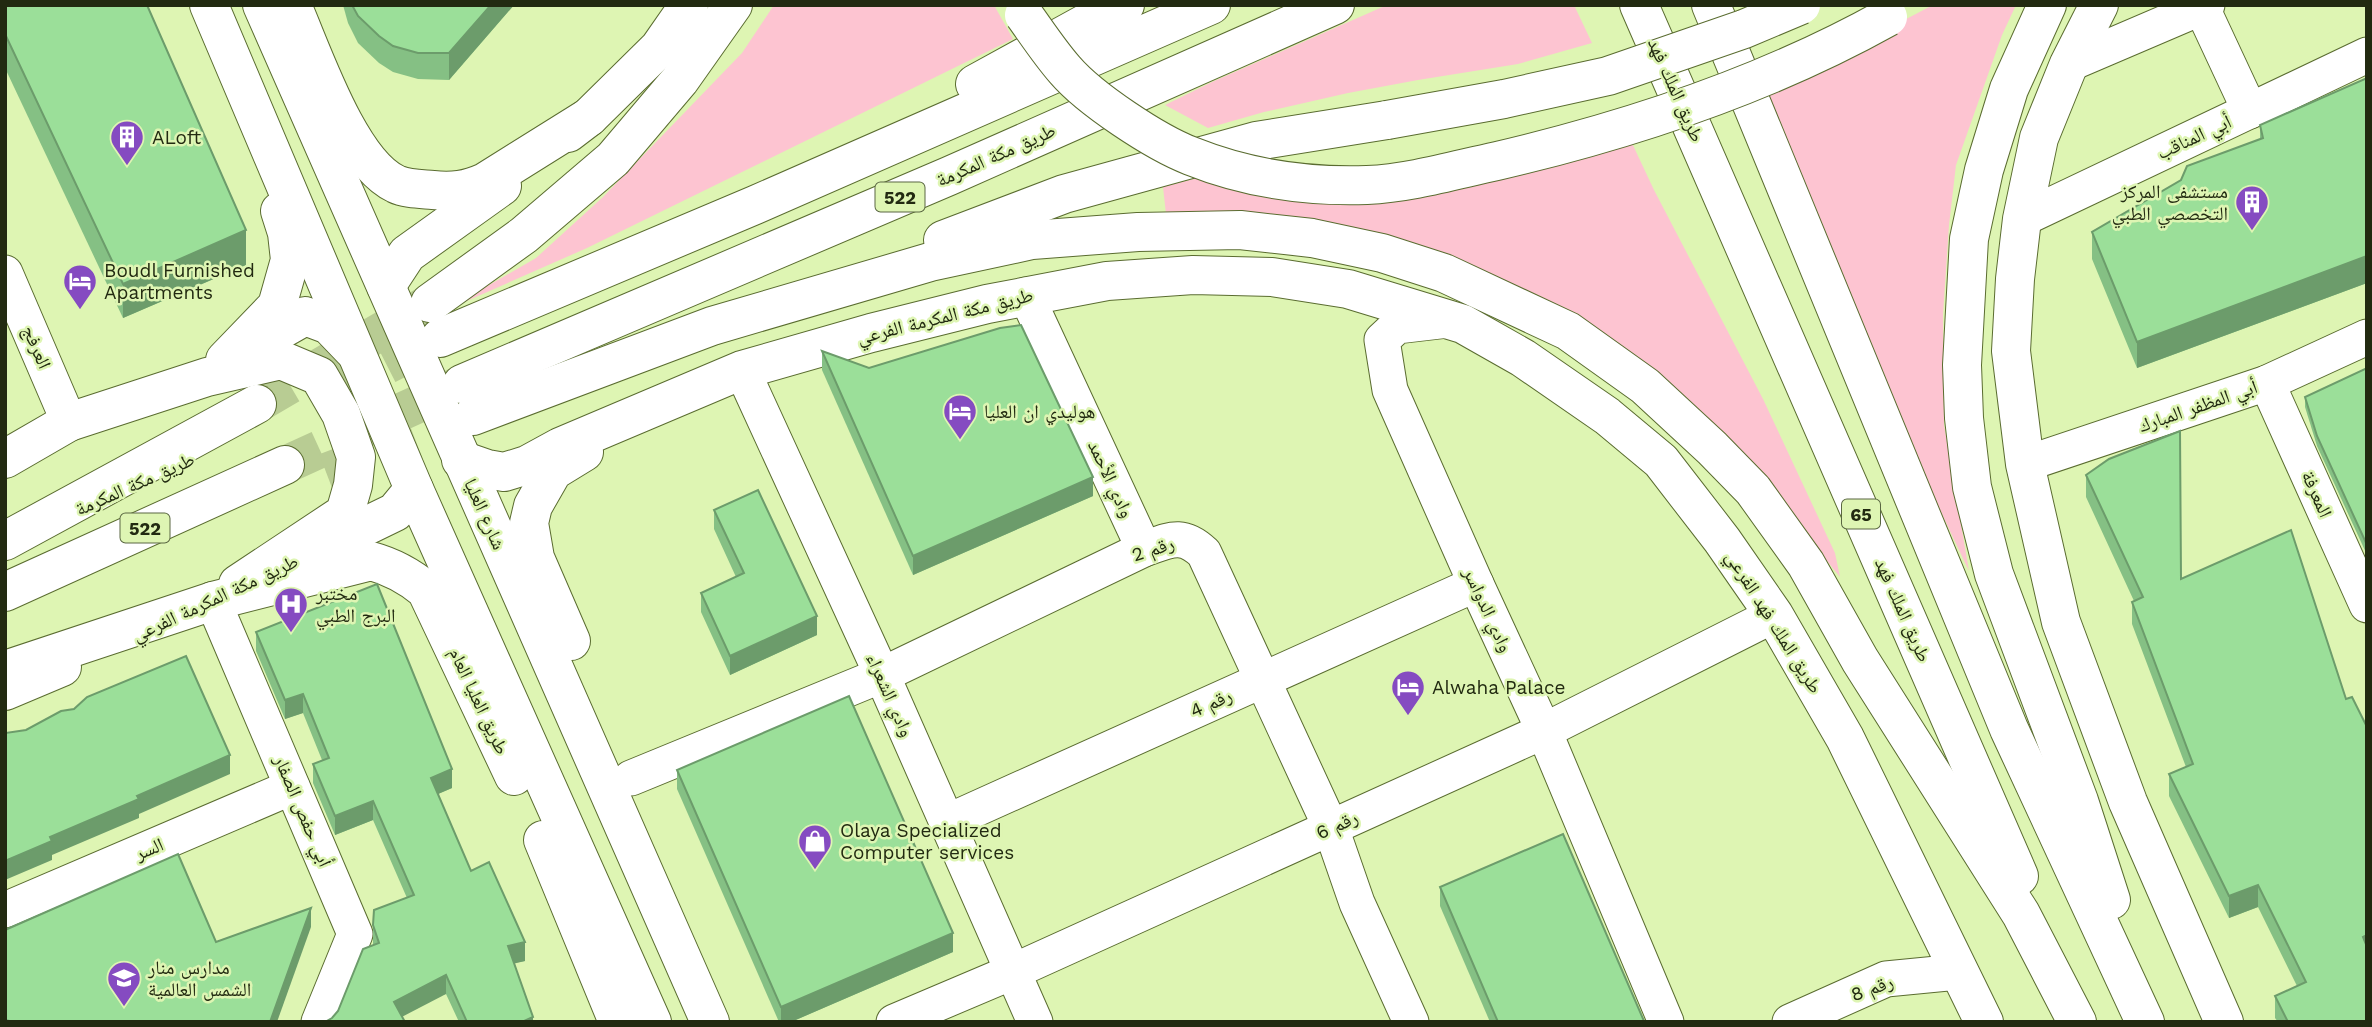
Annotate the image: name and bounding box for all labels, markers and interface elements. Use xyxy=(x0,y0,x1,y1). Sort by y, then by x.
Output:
street label: طريق الملك فهد xyxy=(1643,35,1709,145)
street label: أبي المناقب xyxy=(2153,110,2237,168)
building icon: ALoft xyxy=(108,118,146,167)
street label: طريق مكة المكرمة xyxy=(933,118,1059,192)
place label: ALoft xyxy=(152,126,201,149)
place label: مستشفى المركز التخصصي الطبي xyxy=(2112,180,2228,228)
road number: 522 xyxy=(876,182,925,212)
building icon: مستشفى المركز التخصصي الطبي xyxy=(2233,183,2271,232)
place label: Boudl Furnished Apartments xyxy=(104,259,255,304)
hotel icon: Boudl Furnished Apartments xyxy=(61,262,99,311)
street label: طريق مكة المكرمة الفرعي xyxy=(855,283,1036,353)
street label: العرفج xyxy=(17,322,56,372)
street label: أبي المظفر المبارك xyxy=(2136,375,2262,441)
hotel icon: هوليدي ان العليا xyxy=(941,392,979,441)
place label: هوليدي ان العليا xyxy=(984,400,1096,426)
street label: وادي الأحمد xyxy=(1080,437,1139,523)
street label: طريق مكة المكرمة xyxy=(72,447,198,521)
street label: المعرفة xyxy=(2297,467,2337,521)
street label: شارع العليا xyxy=(459,475,511,553)
road number: 65 xyxy=(1842,500,1880,528)
road number: 522 xyxy=(120,514,170,542)
street label: رقم 2 xyxy=(1129,531,1177,568)
street label: طريق الملك فهد الفرعي xyxy=(1718,546,1827,700)
street label: طريق مكة المكرمة الفرعي xyxy=(128,549,303,650)
street label: طريق الملك فهد xyxy=(1870,555,1936,665)
street label: وادي الدواسر xyxy=(1455,563,1518,658)
place label: مختبر البرج الطبي xyxy=(315,582,395,630)
hospital icon: مختبر البرج الطبي xyxy=(272,585,310,634)
street label: طريق العليا العام xyxy=(442,644,514,759)
street label: وادي الشعراء xyxy=(858,650,919,742)
hotel icon: Alwaha Palace xyxy=(1389,668,1427,717)
place label: Alwaha Palace xyxy=(1432,676,1566,699)
street label: رقم 4 xyxy=(1186,684,1236,723)
street label: أبي حفص الصفار xyxy=(265,751,337,872)
street label: رقم 6 xyxy=(1313,806,1362,845)
place label: Olaya Specialized Computer services xyxy=(840,819,1014,864)
shop icon: Olaya Specialized Computer services xyxy=(796,822,834,871)
street label: السر xyxy=(130,833,167,866)
place label: مدارس منار الشمس العالمية xyxy=(147,956,251,1001)
school or university icon: مدارس منار الشمس العالمية xyxy=(105,959,143,1008)
street label: رقم 8 xyxy=(1848,970,1897,1007)

